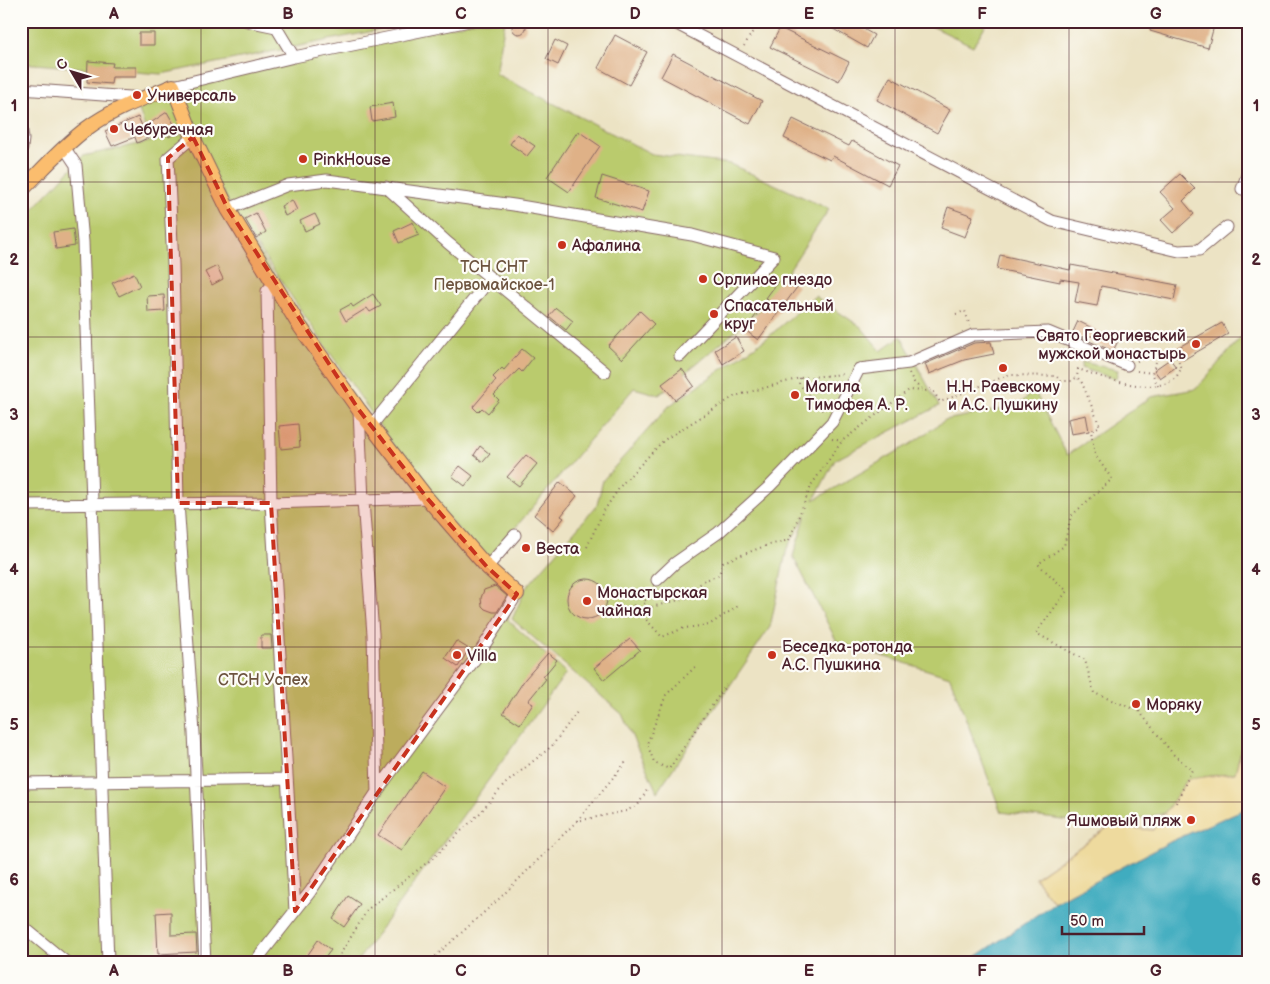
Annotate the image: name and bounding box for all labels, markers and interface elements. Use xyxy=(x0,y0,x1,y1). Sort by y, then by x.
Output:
text: A xyxy=(108,5,119,24)
text: B xyxy=(282,5,294,24)
text: C xyxy=(455,5,467,24)
text: D xyxy=(629,5,641,24)
text: E xyxy=(804,5,814,24)
text: F xyxy=(977,5,987,24)
text: G xyxy=(1150,5,1162,24)
north arrow xyxy=(48,48,98,98)
text: С xyxy=(52,55,72,73)
place label: Универсаль xyxy=(147,87,236,106)
marker: Универсаль xyxy=(131,89,143,101)
text: 1 xyxy=(11,97,17,116)
text: 1 xyxy=(1253,97,1259,116)
place label: Чебуречная xyxy=(124,121,213,140)
marker: Чебуречная xyxy=(108,123,120,135)
place label: PinkHouse xyxy=(313,151,391,170)
marker: PinkHouse xyxy=(297,153,309,165)
place label: Афалина xyxy=(571,237,642,256)
marker: Афалина xyxy=(556,239,568,251)
text: 2 xyxy=(9,251,19,270)
text: 2 xyxy=(1251,251,1261,270)
park label: ТСН СНТ Первомайское-1 xyxy=(433,258,555,295)
place label: Орлиное гнездо xyxy=(713,271,832,290)
marker: Орлиное гнездо xyxy=(697,273,709,285)
place label: Спасательный круг xyxy=(724,297,834,334)
marker: Спасательный круг xyxy=(708,308,720,320)
place label: Свято Георгиевский мужской монастырь xyxy=(1036,327,1186,364)
marker: Свято Георгиевский мужской монастырь xyxy=(1190,338,1202,350)
marker: Н.Н. Раевскому и А.С. Пушкину xyxy=(997,362,1009,374)
place label: Могила Тимофея А. Р. xyxy=(805,378,908,415)
place label: Н.Н. Раевскому и А.С. Пушкину xyxy=(946,378,1060,415)
marker: Могила Тимофея А. Р. xyxy=(789,389,801,401)
text: 3 xyxy=(9,406,19,425)
text: 3 xyxy=(1251,406,1261,425)
place label: Веста xyxy=(536,540,580,559)
marker: Веста xyxy=(520,542,532,554)
text: 4 xyxy=(9,561,19,580)
text: 4 xyxy=(1251,561,1261,580)
place label: Монастырская чайная xyxy=(597,584,708,621)
marker: Монастырская чайная xyxy=(581,595,593,607)
place label: Беседка-ротонда А.С. Пушкина xyxy=(781,638,913,675)
place label: Villa xyxy=(467,647,497,666)
marker: Villa xyxy=(451,649,463,661)
marker: Беседка-ротонда А.С. Пушкина xyxy=(766,649,778,661)
park label: СТСН Успех xyxy=(218,671,308,690)
place label: Моряку xyxy=(1146,696,1202,715)
marker: Моряку xyxy=(1130,698,1142,710)
text: 5 xyxy=(9,716,19,735)
text: 5 xyxy=(1251,716,1261,735)
place label: Яшмовый пляж xyxy=(1067,812,1182,831)
marker: Яшмовый пляж xyxy=(1185,814,1197,826)
text: 6 xyxy=(9,871,19,890)
text: 6 xyxy=(1251,871,1261,890)
scale bar xyxy=(1062,904,1145,936)
text: 50 m xyxy=(1070,912,1104,931)
text: A xyxy=(108,962,119,981)
text: B xyxy=(282,962,294,981)
text: C xyxy=(455,962,467,981)
text: D xyxy=(629,962,641,981)
text: E xyxy=(804,962,814,981)
text: F xyxy=(977,962,987,981)
text: G xyxy=(1150,962,1162,981)

